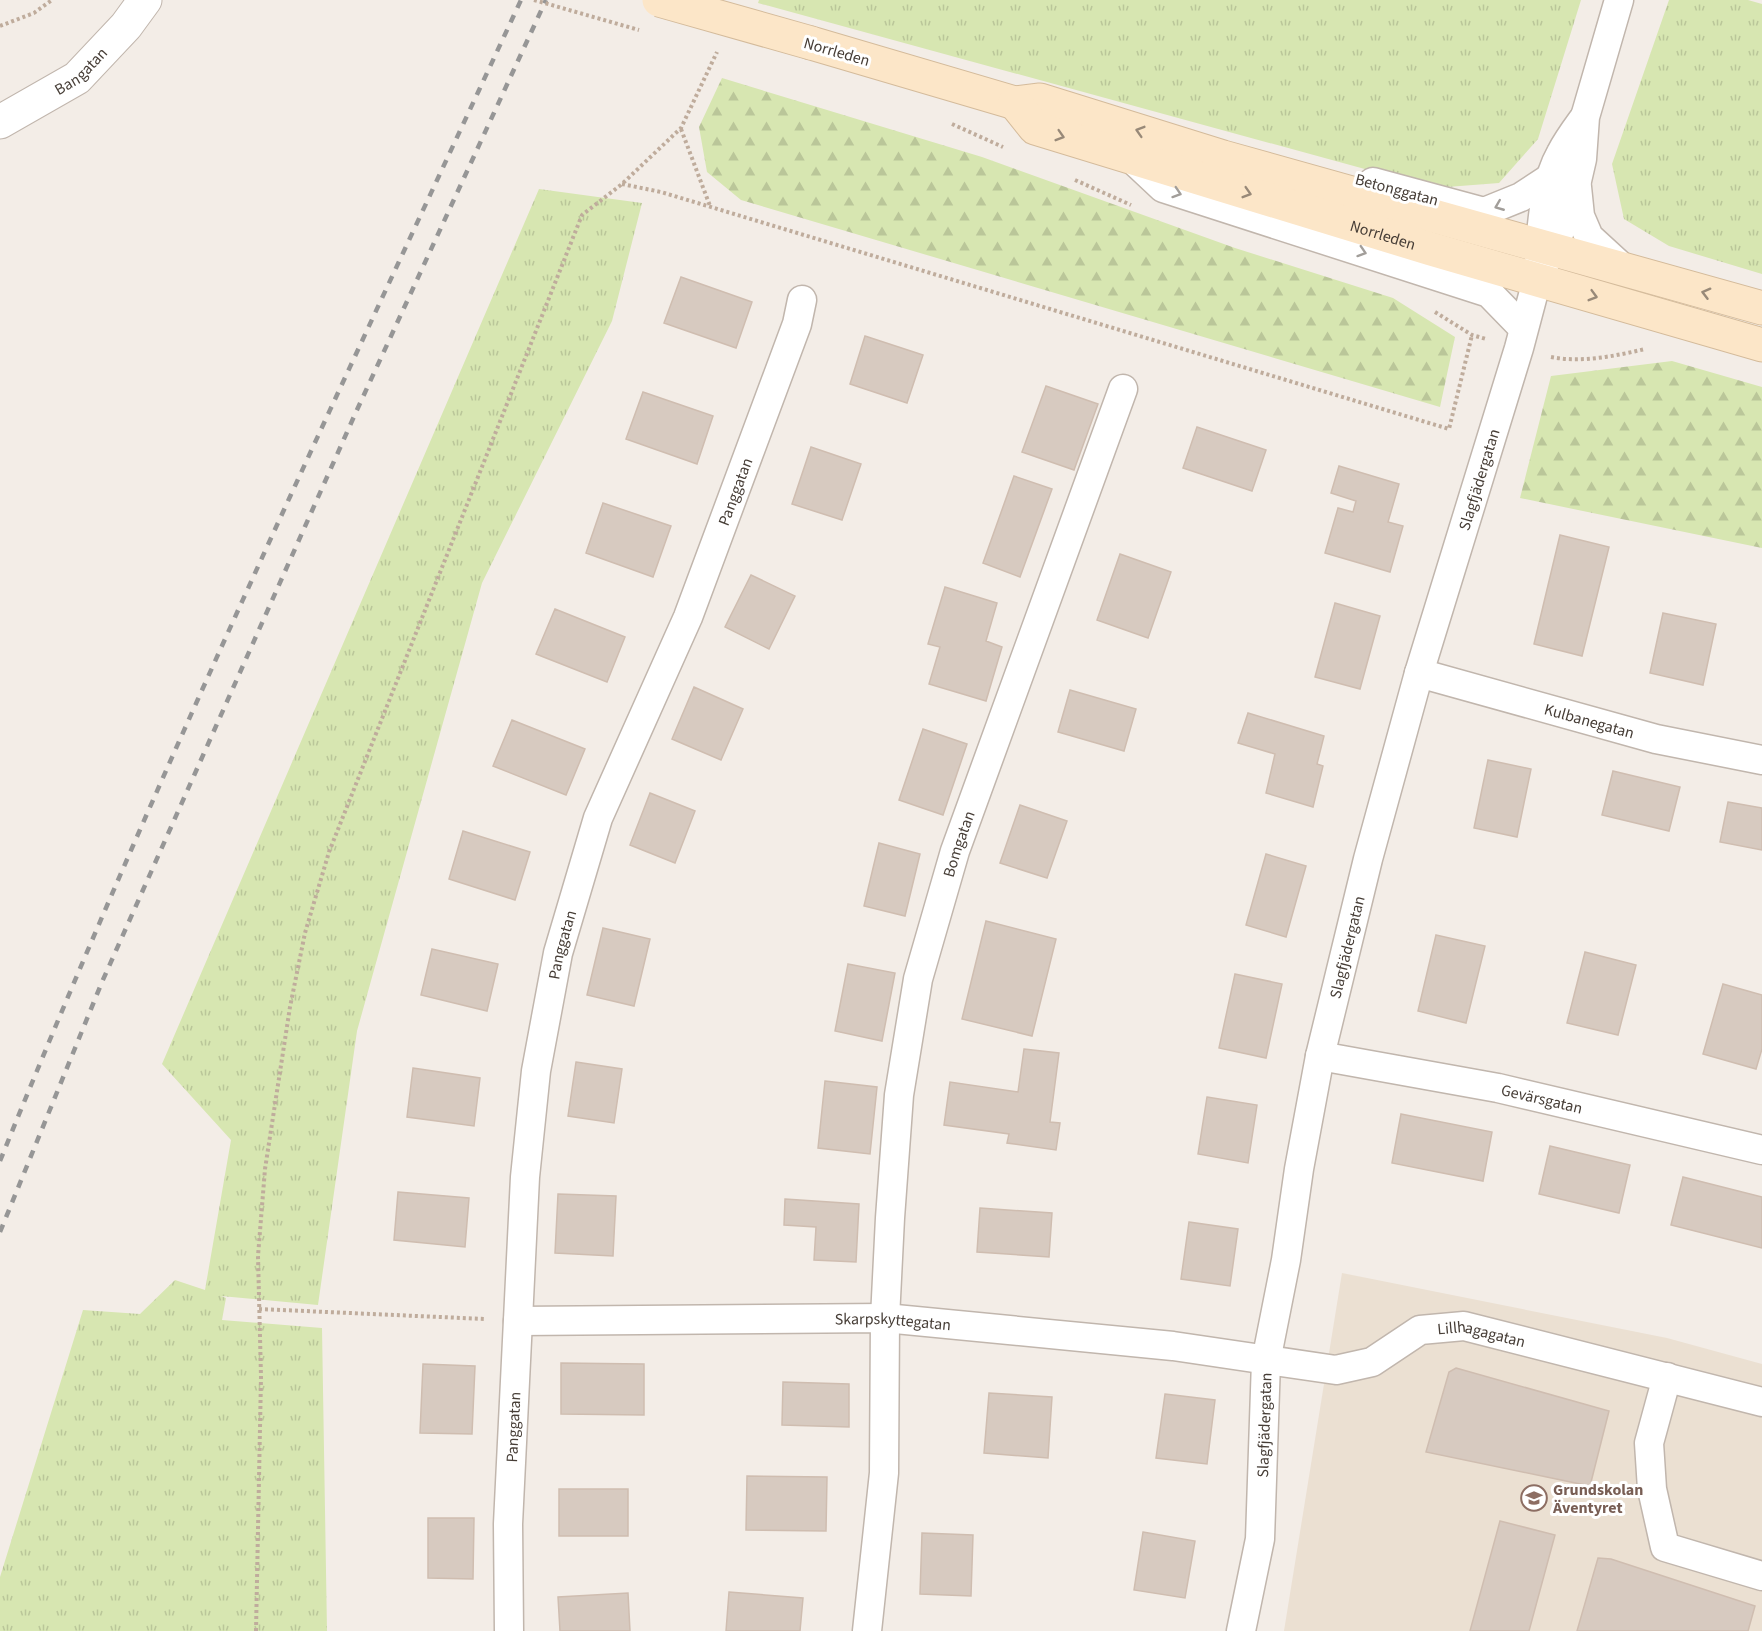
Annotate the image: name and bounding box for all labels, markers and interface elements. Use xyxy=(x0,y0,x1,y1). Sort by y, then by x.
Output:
street label: Norrleden xyxy=(801,32,872,72)
street label: Bangatan xyxy=(51,43,113,101)
one-way arrow xyxy=(1135,126,1146,138)
one-way arrow xyxy=(1054,129,1065,141)
street label: Betonggatan xyxy=(1353,168,1441,212)
one-way arrow xyxy=(1171,186,1182,198)
one-way arrow xyxy=(1241,186,1252,198)
one-way arrow xyxy=(1495,199,1506,211)
street label: Norrleden xyxy=(1347,215,1418,256)
one-way arrow xyxy=(1356,245,1367,258)
one-way arrow xyxy=(1701,288,1711,300)
one-way arrow xyxy=(1588,289,1598,301)
street label: Slagfjädergatan xyxy=(1454,426,1505,533)
street label: Panggatan xyxy=(713,455,758,529)
street label: Kulbanegatan xyxy=(1542,698,1637,744)
street label: Bomgatan xyxy=(938,808,981,880)
street label: Slagfjädergatan xyxy=(1324,894,1371,1001)
street label: Panggatan xyxy=(543,908,582,981)
street label: Gevärsgatan xyxy=(1499,1079,1585,1119)
street label: Skarpskyttegatan xyxy=(835,1308,952,1336)
street label: Lillhagagatan xyxy=(1436,1316,1528,1353)
street label: Slagfjädergatan xyxy=(1252,1372,1278,1478)
street label: Panggatan xyxy=(501,1391,526,1463)
place label: Grundskolan Äventyret xyxy=(1552,1479,1643,1519)
school or university icon: Grundskolan Äventyret xyxy=(1519,1483,1549,1513)

